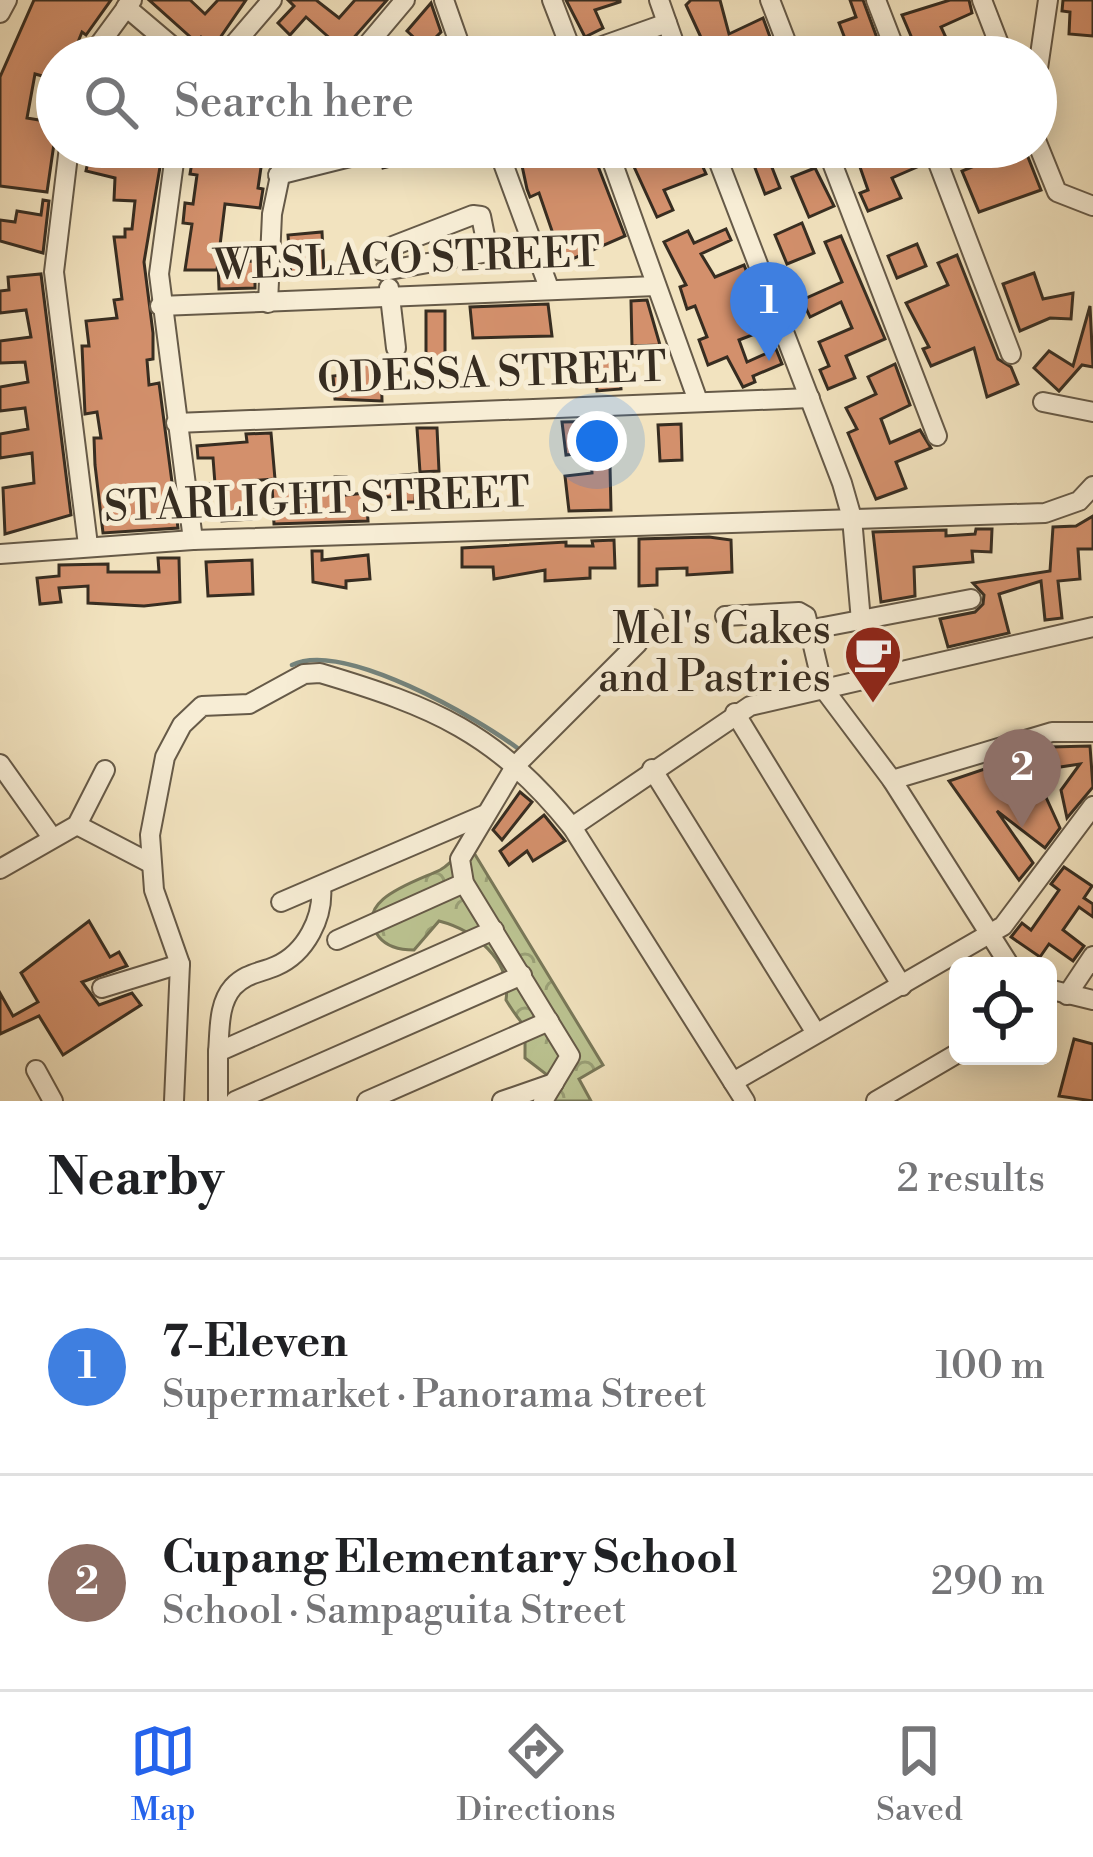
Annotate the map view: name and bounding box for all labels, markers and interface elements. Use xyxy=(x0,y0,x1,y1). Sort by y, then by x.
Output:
search box xyxy=(36,36,1057,168)
icon: search xyxy=(78,69,144,135)
text: Search here xyxy=(174,74,414,131)
street label: WESLACO STREET xyxy=(211,227,601,293)
pin: 1 xyxy=(730,262,808,361)
street label: ODESSA STREET xyxy=(316,341,668,407)
your location xyxy=(567,411,627,471)
street label: STARLIGHT STREET xyxy=(103,467,531,535)
place label: Mel's Cakes and Pastries xyxy=(598,604,831,705)
cafe icon: Mel's Cakes and Pastries xyxy=(842,623,904,705)
pin: 2 xyxy=(983,729,1061,828)
map controls xyxy=(949,957,1057,1065)
button: locate xyxy=(949,957,1057,1065)
text: Nearby xyxy=(48,1147,224,1211)
text: 2 results xyxy=(897,1155,1045,1204)
text: 7-Eleven xyxy=(162,1314,348,1371)
text: 1 xyxy=(78,1342,96,1391)
text: 100 m xyxy=(936,1342,1045,1391)
text: Supermarket · Panorama Street xyxy=(162,1371,707,1420)
text: Cupang Elementary School xyxy=(162,1530,738,1587)
text: 2 xyxy=(75,1558,99,1607)
text: 290 m xyxy=(931,1558,1045,1607)
text: School · Sampaguita Street xyxy=(162,1587,626,1636)
tab: Map xyxy=(130,1718,196,1831)
tab: Directions xyxy=(457,1718,616,1831)
tab: Saved xyxy=(876,1718,963,1831)

